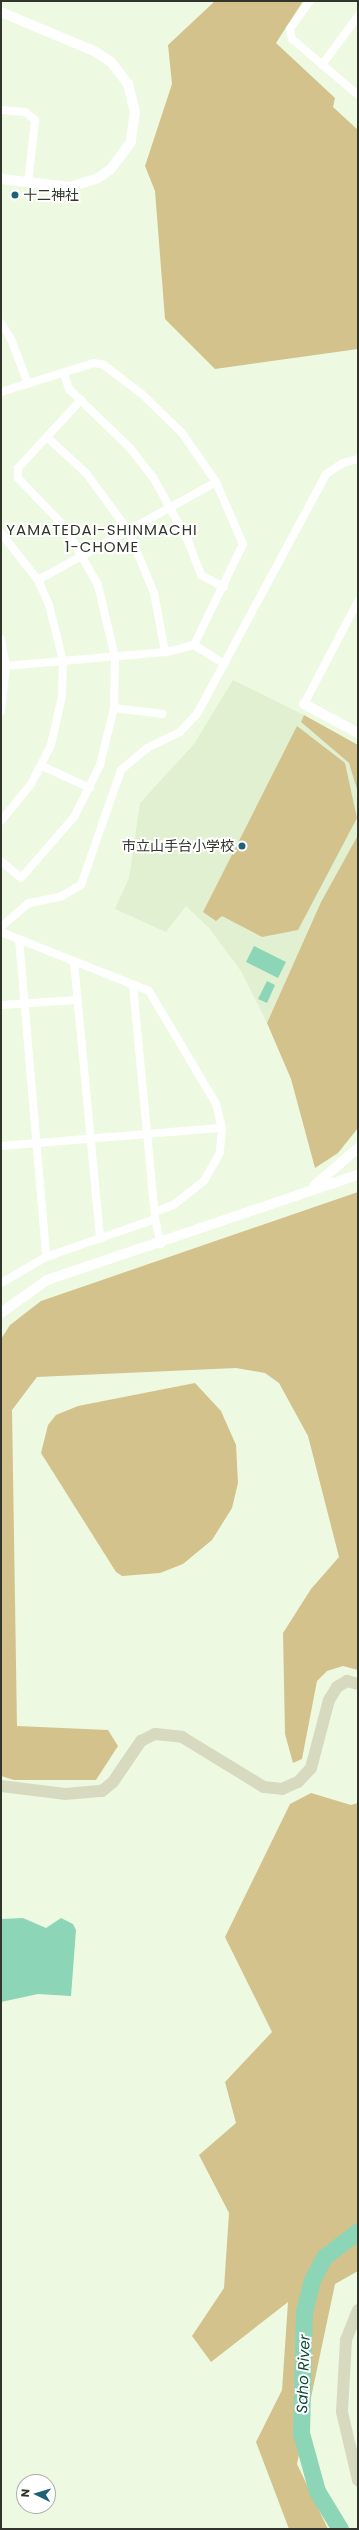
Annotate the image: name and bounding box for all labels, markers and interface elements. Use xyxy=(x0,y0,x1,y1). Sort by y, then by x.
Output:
place label: 十二神社 xyxy=(23,187,79,203)
marker: 十二神社 xyxy=(10,190,20,200)
district label: YAMATEDAI-SHINMACHI 1-CHOME xyxy=(6,520,198,555)
place label: 市立山手台小学校 xyxy=(122,838,234,854)
marker: 市立山手台小学校 xyxy=(237,841,247,851)
water label: Saho River xyxy=(293,2334,313,2414)
north arrow xyxy=(16,2474,56,2514)
text: N xyxy=(17,2488,33,2498)

